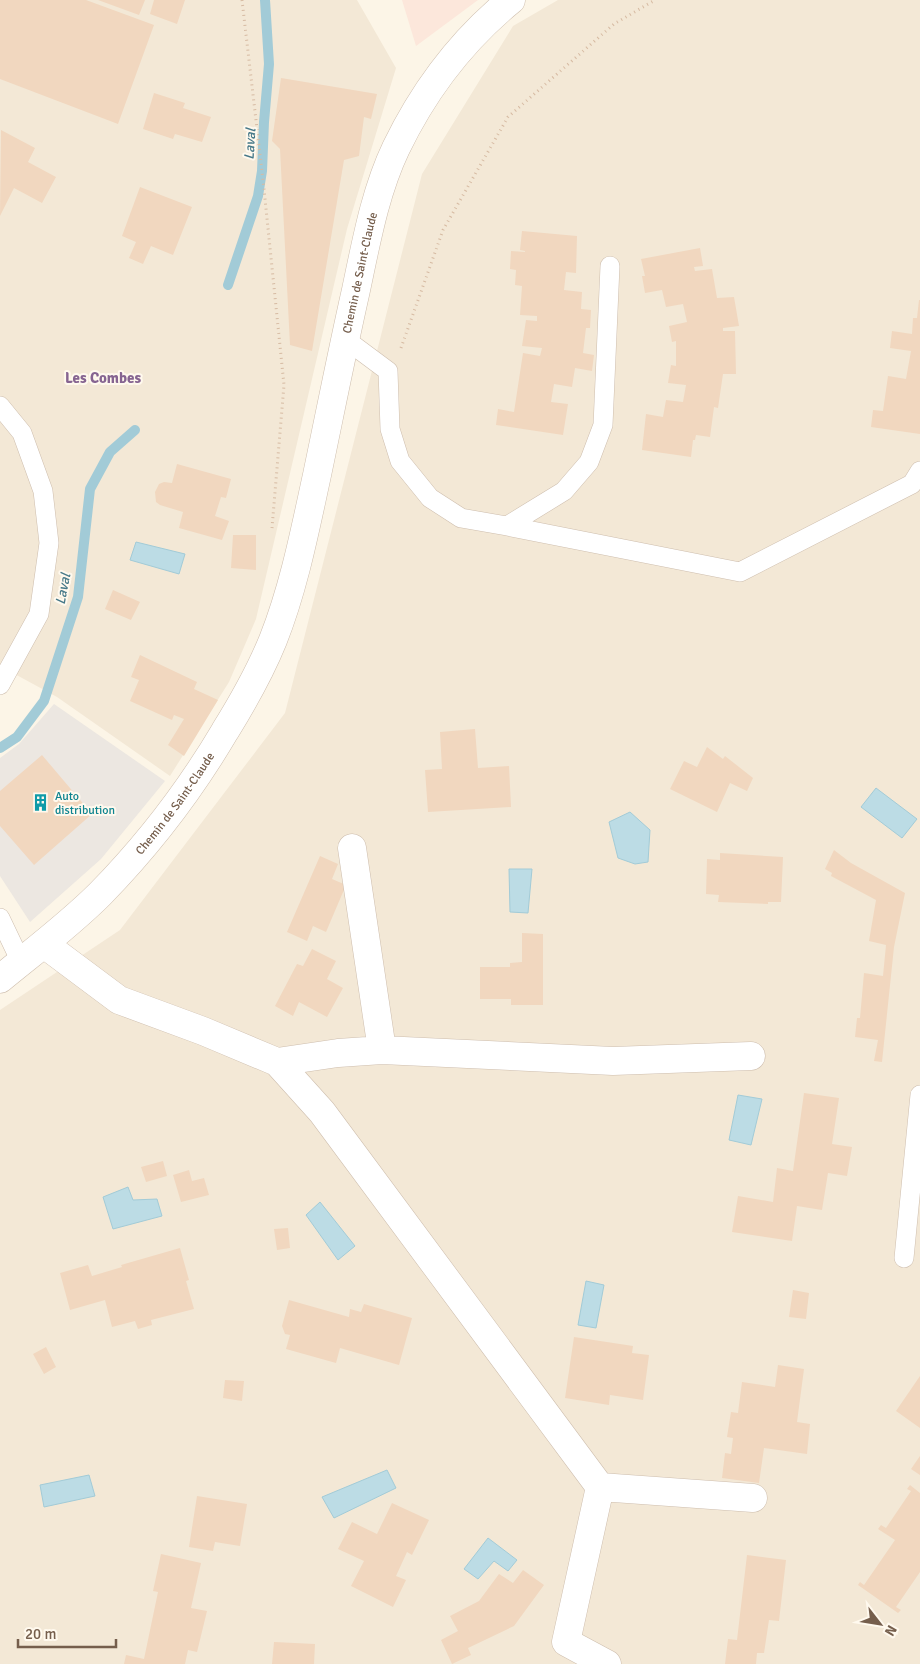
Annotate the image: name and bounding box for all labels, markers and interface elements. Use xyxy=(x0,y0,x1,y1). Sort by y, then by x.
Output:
water label: Laval xyxy=(240,127,260,160)
street label: Chemin de Saint-Claude xyxy=(339,210,381,335)
district label: Les Combes xyxy=(65,369,141,387)
water label: Laval xyxy=(52,571,75,606)
street label: Chemin de Saint-Claude xyxy=(132,750,218,858)
place label: Auto distribution xyxy=(55,789,115,818)
building icon: Auto distribution xyxy=(31,793,51,813)
north arrow xyxy=(855,1599,905,1649)
scale bar xyxy=(18,1616,115,1648)
text: N xyxy=(881,1622,901,1639)
text: 20 m xyxy=(25,1625,56,1643)

